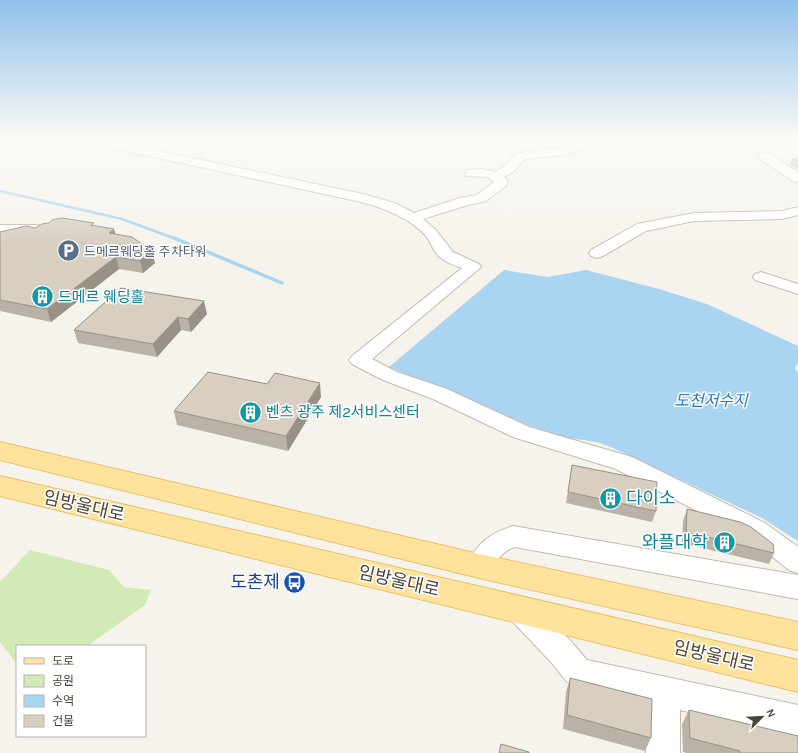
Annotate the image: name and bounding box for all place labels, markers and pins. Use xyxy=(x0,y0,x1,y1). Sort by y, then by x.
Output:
parking icon: 드메르웨딩홀 주차타워 xyxy=(56,238,82,264)
place label: 드메르웨딩홀 주차타워 xyxy=(84,244,207,259)
building icon: 드메르 웨딩홀 xyxy=(29,284,55,310)
place label: 드메르 웨딩홀 xyxy=(58,288,144,306)
building icon: 벤츠 광주 제2서비스센터 xyxy=(237,399,263,425)
place label: 벤츠 광주 제2서비스센터 xyxy=(266,403,420,421)
building icon: 다이소 xyxy=(597,485,623,511)
place label: 다이소 xyxy=(626,487,676,509)
building icon: 와플대학 xyxy=(711,529,737,555)
place label: 와플대학 xyxy=(642,531,708,553)
bus stop icon: 도촌제 xyxy=(282,569,308,595)
place label: 도촌제 xyxy=(230,571,280,593)

